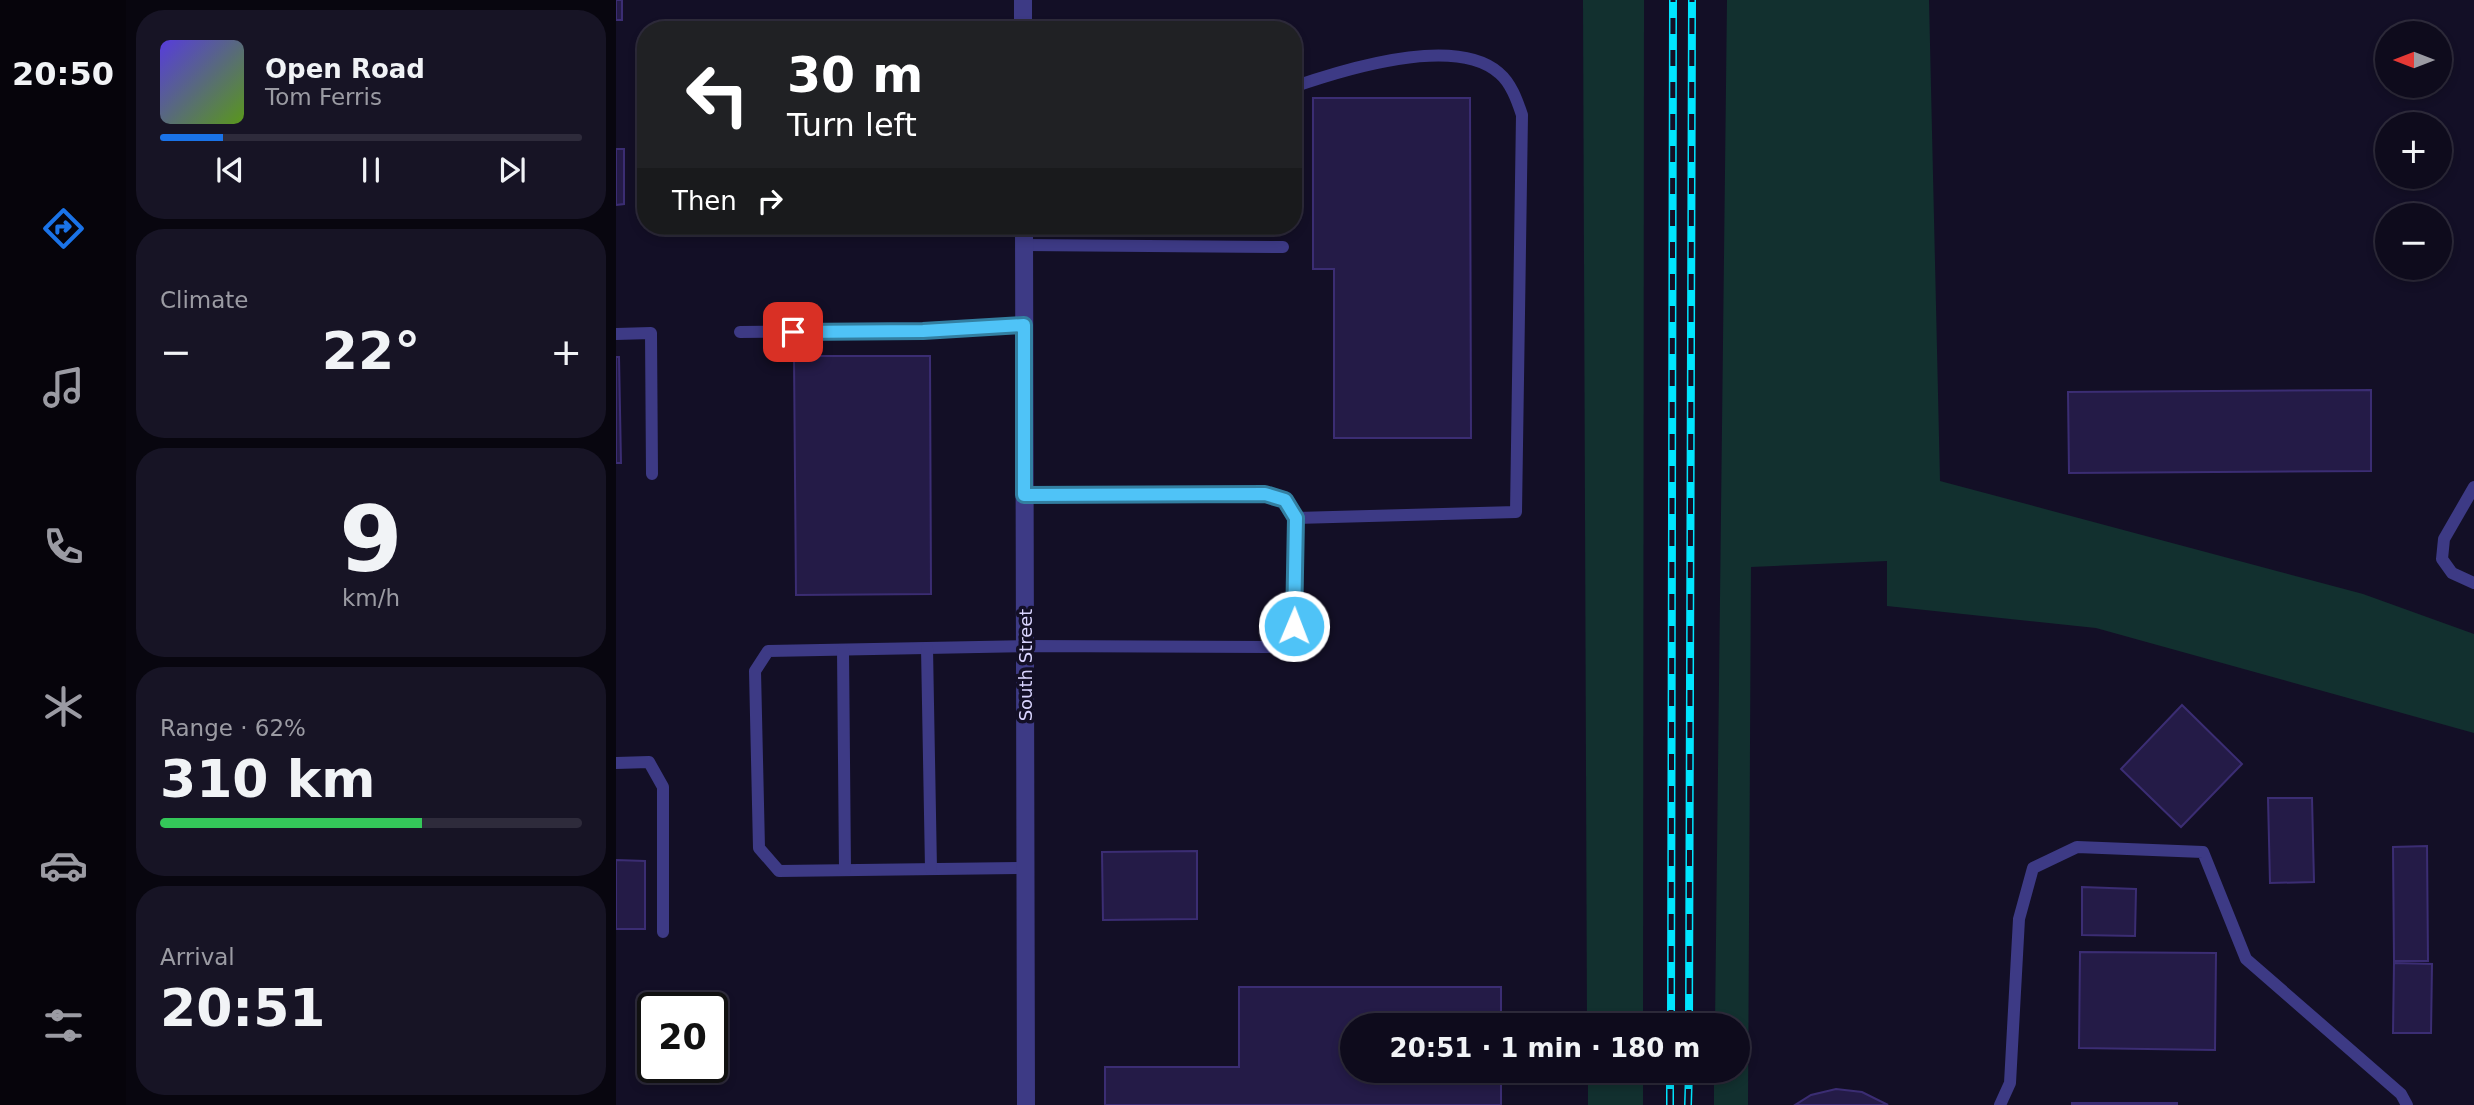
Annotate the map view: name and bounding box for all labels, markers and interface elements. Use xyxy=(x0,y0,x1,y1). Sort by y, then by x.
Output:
north arrow xyxy=(2375,21,2452,98)
map controls xyxy=(2375,21,2452,280)
text: 30 m xyxy=(787,47,923,104)
icon: left xyxy=(672,49,763,140)
text: Open Road xyxy=(265,54,425,84)
text: 20:50 xyxy=(12,55,114,93)
text: Tom Ferris xyxy=(265,84,382,110)
text: Turn left xyxy=(787,106,917,144)
button: + xyxy=(2375,112,2452,189)
icon: previous xyxy=(211,151,249,189)
icon: pause xyxy=(352,151,390,189)
icon: next xyxy=(493,151,531,189)
icon: right xyxy=(751,182,789,220)
text: Then xyxy=(672,186,737,216)
button: − xyxy=(2375,203,2452,280)
icon: directions xyxy=(39,204,88,253)
text: Climate xyxy=(160,287,249,313)
pin xyxy=(763,302,823,362)
icon: arrive xyxy=(774,313,812,351)
text: 22° xyxy=(322,321,420,381)
text: − xyxy=(160,330,192,374)
text: + xyxy=(550,330,582,374)
icon: music xyxy=(39,363,88,412)
text: 9 xyxy=(339,487,403,592)
icon: phone xyxy=(39,522,88,571)
text: km/h xyxy=(342,585,400,611)
position arrow xyxy=(1257,589,1331,663)
street label: South Street xyxy=(1015,609,1036,721)
icon: climate xyxy=(39,682,88,731)
text: Range · 62% xyxy=(160,715,306,741)
text: 310 km xyxy=(160,749,375,809)
icon: car xyxy=(39,841,88,890)
text: Arrival xyxy=(160,944,235,970)
text: 20:51 xyxy=(160,978,326,1038)
speed limit sign: 20 xyxy=(637,992,728,1083)
icon: filters xyxy=(39,1001,88,1050)
text: 20:51 · 1 min · 180 m xyxy=(1390,1033,1700,1063)

